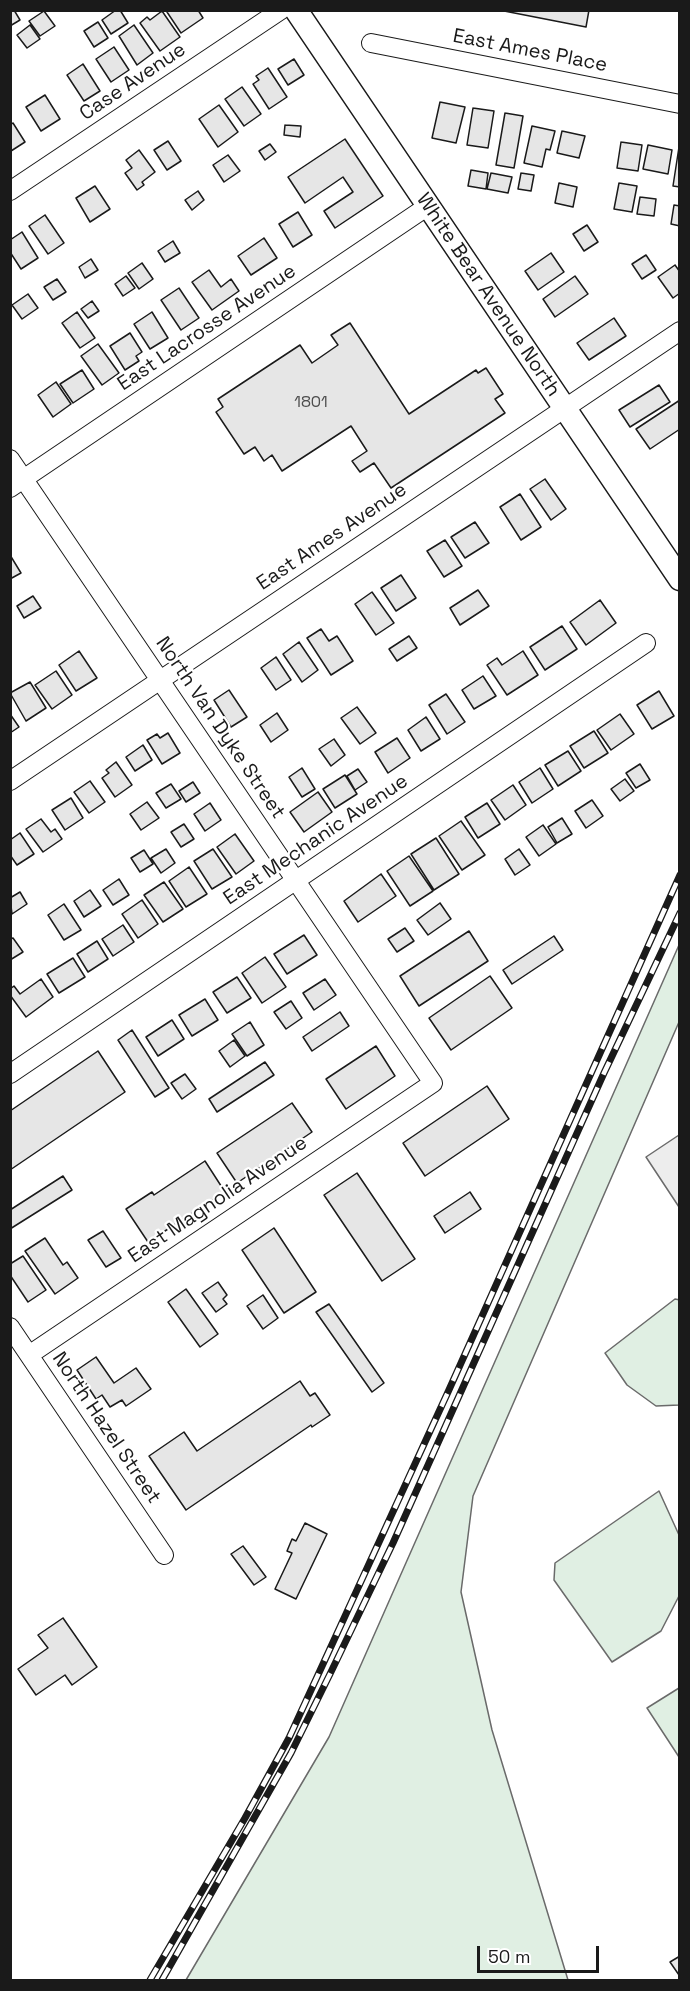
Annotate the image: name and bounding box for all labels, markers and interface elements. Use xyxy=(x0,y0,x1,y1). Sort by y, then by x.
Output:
street label: East Ames Place xyxy=(451,24,609,78)
street label: Case Avenue xyxy=(76,38,190,126)
street label: White Bear Avenue North xyxy=(411,189,565,401)
street label: East Lacrosse Avenue xyxy=(113,259,301,397)
house number: 1801 xyxy=(294,393,328,413)
street label: East Ames Avenue xyxy=(253,478,411,596)
street label: North Van Dyke Street xyxy=(150,633,290,823)
street label: East Mechanic Avenue xyxy=(219,769,413,911)
street label: East Magnolia Avenue xyxy=(124,1131,312,1269)
street label: North Hazel Street xyxy=(46,1348,166,1508)
scale bar xyxy=(480,1934,602,1972)
text: 50 m xyxy=(488,1945,530,1968)

